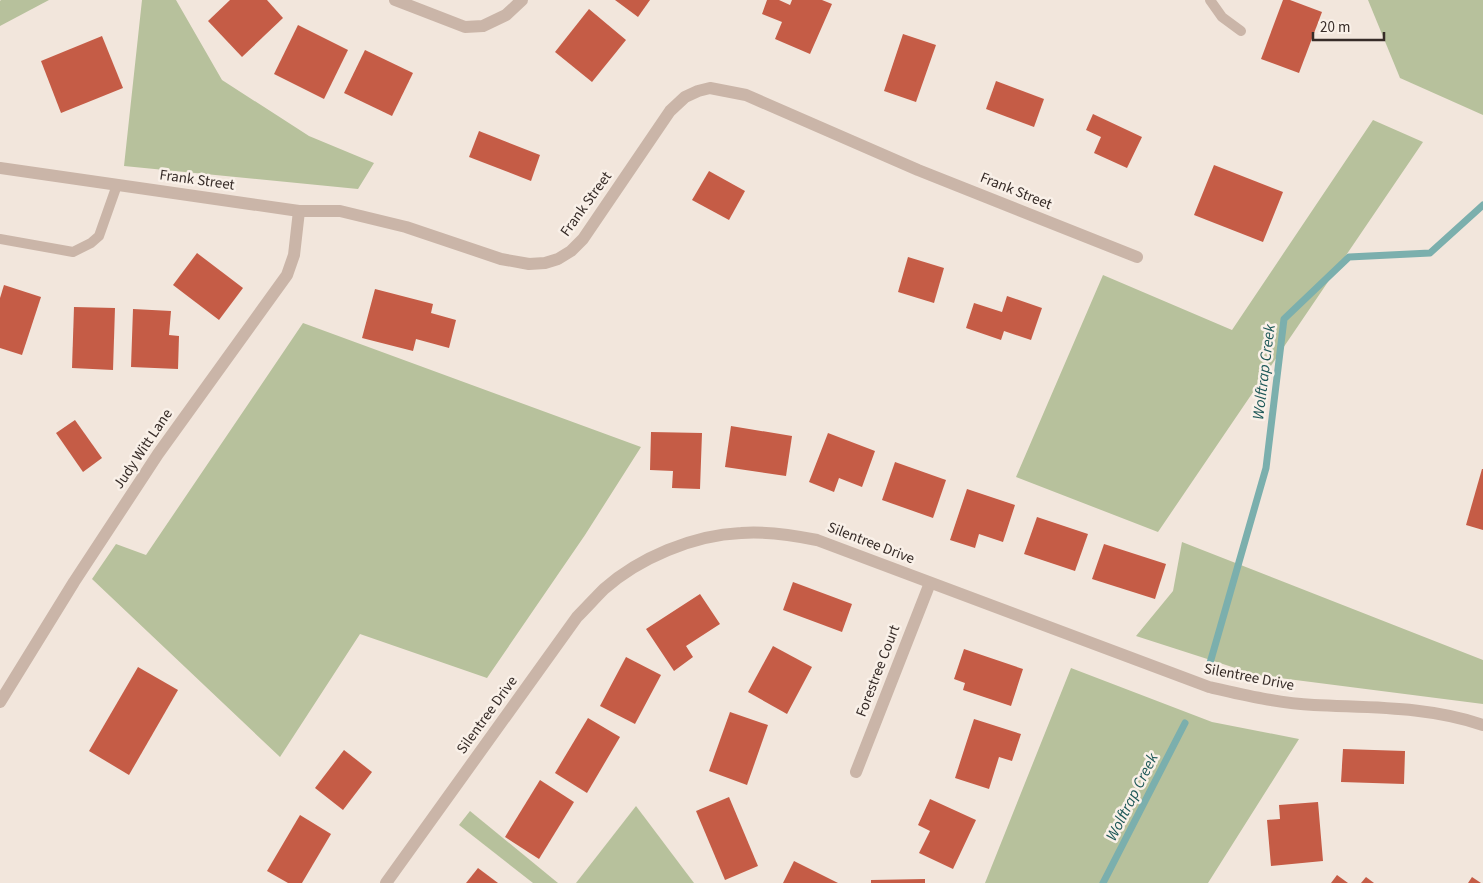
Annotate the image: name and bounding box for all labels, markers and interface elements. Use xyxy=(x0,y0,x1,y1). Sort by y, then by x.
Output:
scale bar xyxy=(1313,10,1384,42)
text: 20 m xyxy=(1320,17,1350,38)
street label: Frank Street xyxy=(158,164,236,196)
street label: Frank Street xyxy=(555,167,617,241)
street label: Frank Street xyxy=(977,167,1055,215)
water label: Wolftrap Creek xyxy=(1247,323,1281,421)
street label: Judy Witt Lane xyxy=(108,405,178,493)
street label: Silentree Drive xyxy=(824,517,918,569)
street label: Forestree Court xyxy=(851,622,905,720)
street label: Silentree Drive xyxy=(1202,658,1296,696)
street label: Silentree Drive xyxy=(452,672,522,758)
water label: Wolftrap Creek xyxy=(1100,749,1164,845)

